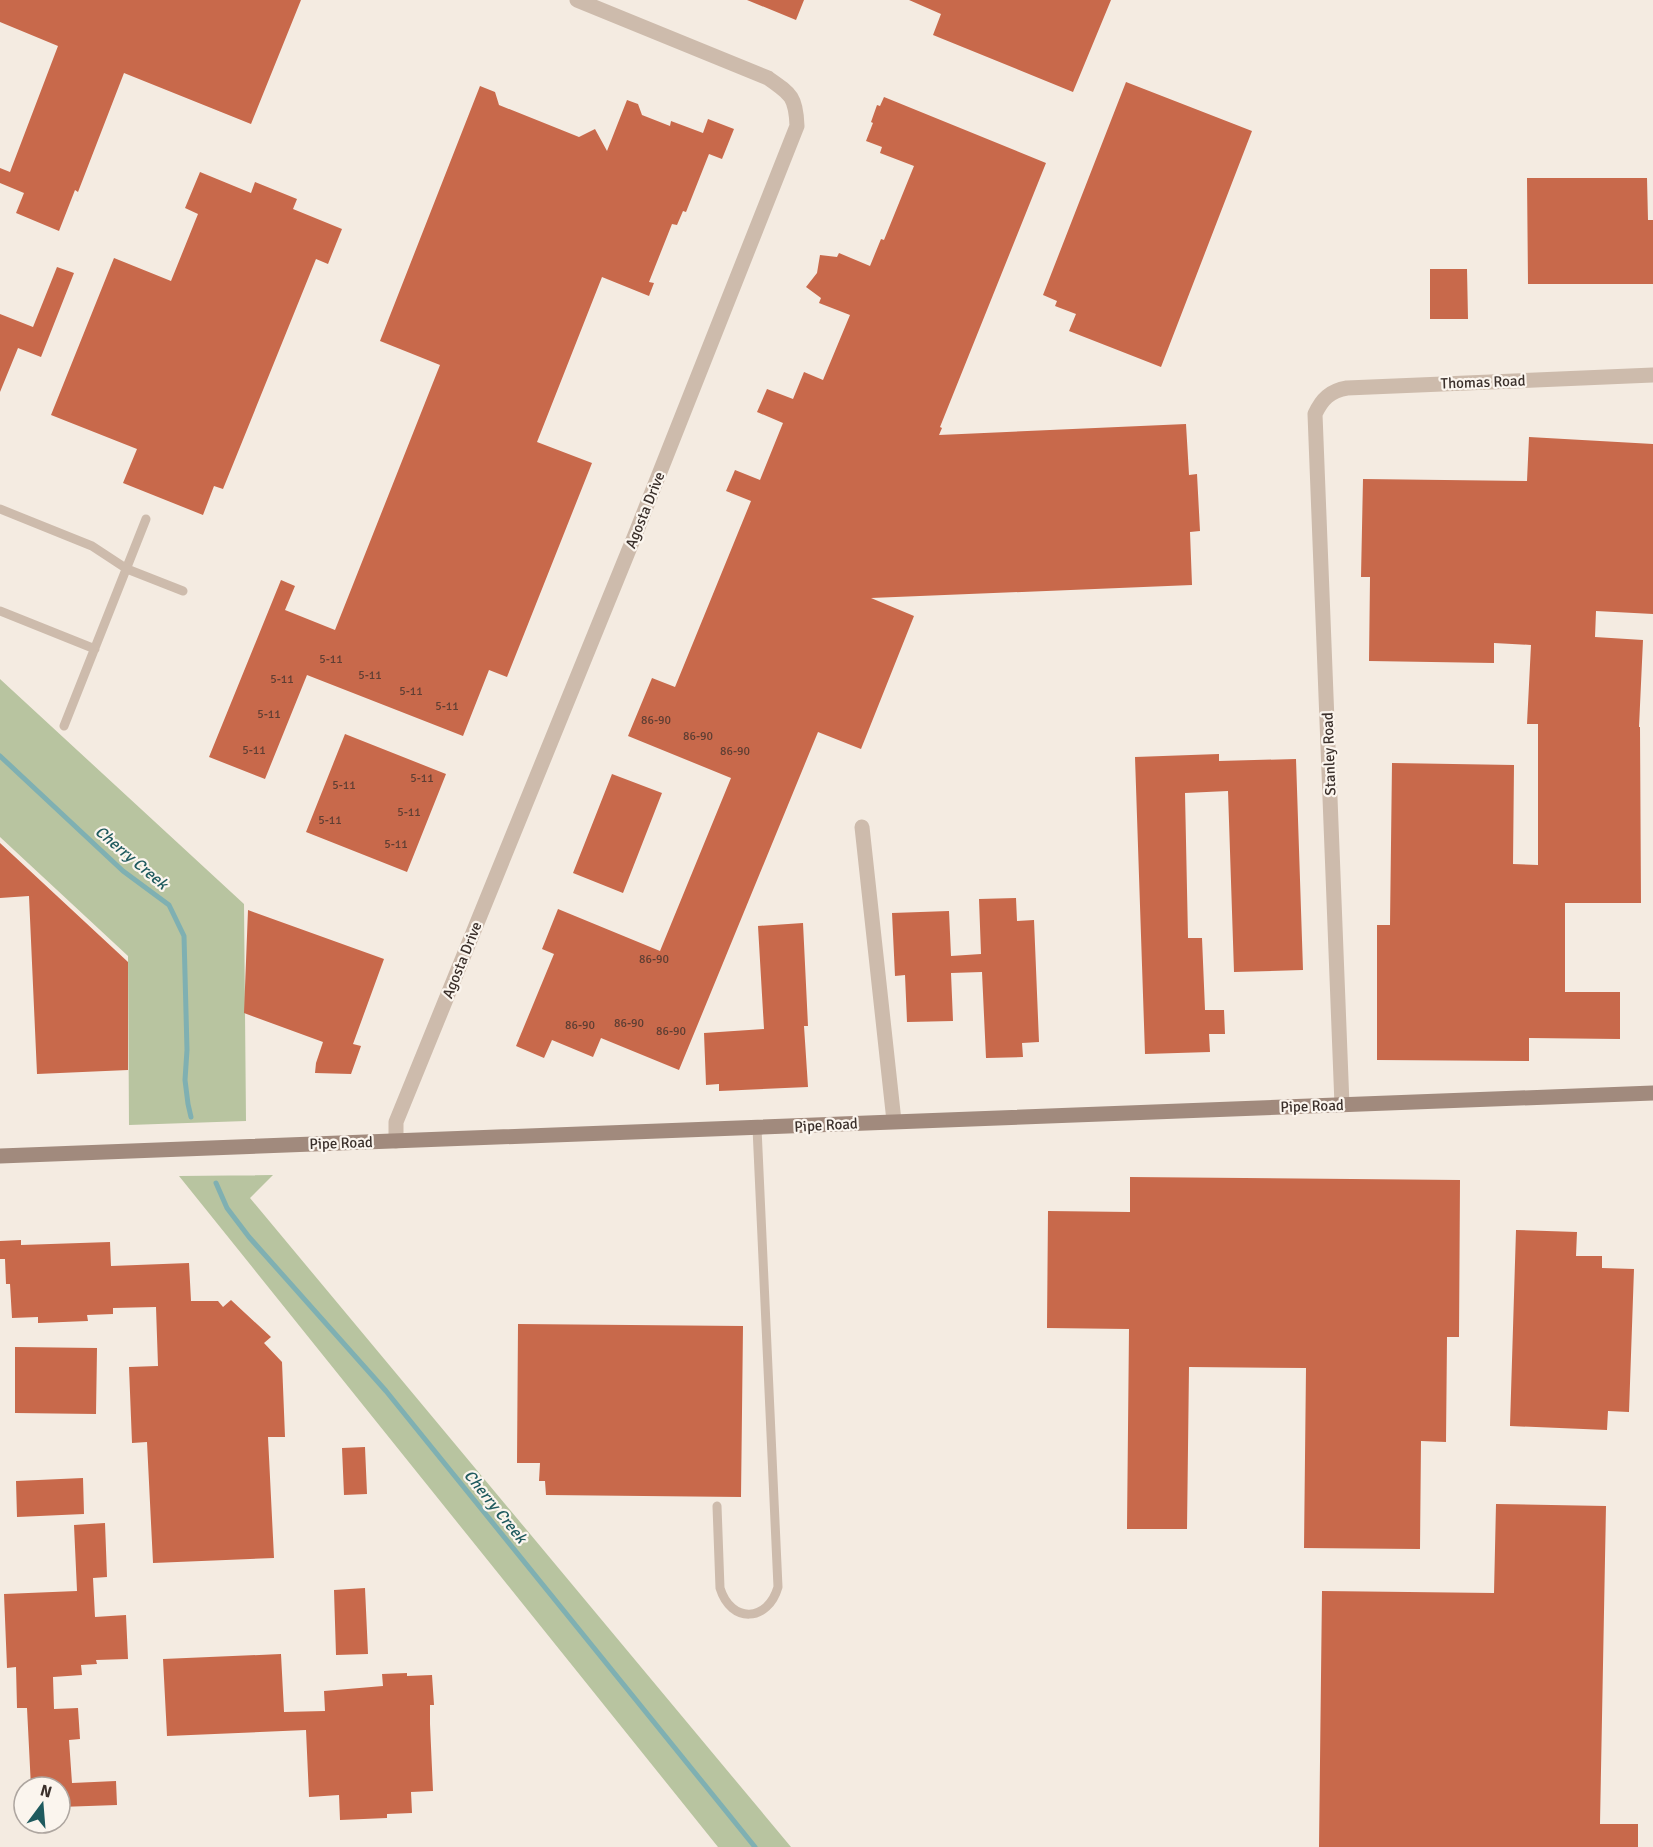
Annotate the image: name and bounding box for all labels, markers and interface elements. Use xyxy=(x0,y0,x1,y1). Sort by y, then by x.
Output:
street label: Thomas Road xyxy=(1440,372,1526,392)
street label: Agosta Drive xyxy=(621,469,669,551)
house number: 5-11 xyxy=(319,652,343,667)
house number: 5-11 xyxy=(358,668,382,683)
house number: 5-11 xyxy=(270,672,294,687)
house number: 5-11 xyxy=(399,684,423,699)
house number: 5-11 xyxy=(435,699,459,714)
house number: 5-11 xyxy=(257,707,281,722)
street label: Stanley Road xyxy=(1319,712,1339,796)
house number: 86-90 xyxy=(641,713,671,728)
house number: 86-90 xyxy=(683,729,713,744)
house number: 5-11 xyxy=(242,743,266,758)
house number: 86-90 xyxy=(720,744,750,759)
house number: 5-11 xyxy=(410,771,434,786)
house number: 5-11 xyxy=(332,778,356,793)
house number: 5-11 xyxy=(397,805,421,820)
house number: 5-11 xyxy=(318,813,342,828)
water label: Cherry Creek xyxy=(91,822,173,895)
house number: 5-11 xyxy=(384,837,408,852)
street label: Agosta Drive xyxy=(438,919,486,1001)
house number: 86-90 xyxy=(639,952,669,967)
house number: 86-90 xyxy=(614,1016,644,1031)
house number: 86-90 xyxy=(565,1018,595,1033)
house number: 86-90 xyxy=(656,1024,686,1039)
street label: Pipe Road xyxy=(1280,1096,1344,1116)
street label: Pipe Road xyxy=(794,1114,858,1136)
street label: Pipe Road xyxy=(309,1133,373,1153)
water label: Cherry Creek xyxy=(459,1466,532,1549)
north arrow xyxy=(12,1775,72,1835)
text: N xyxy=(38,1780,54,1803)

